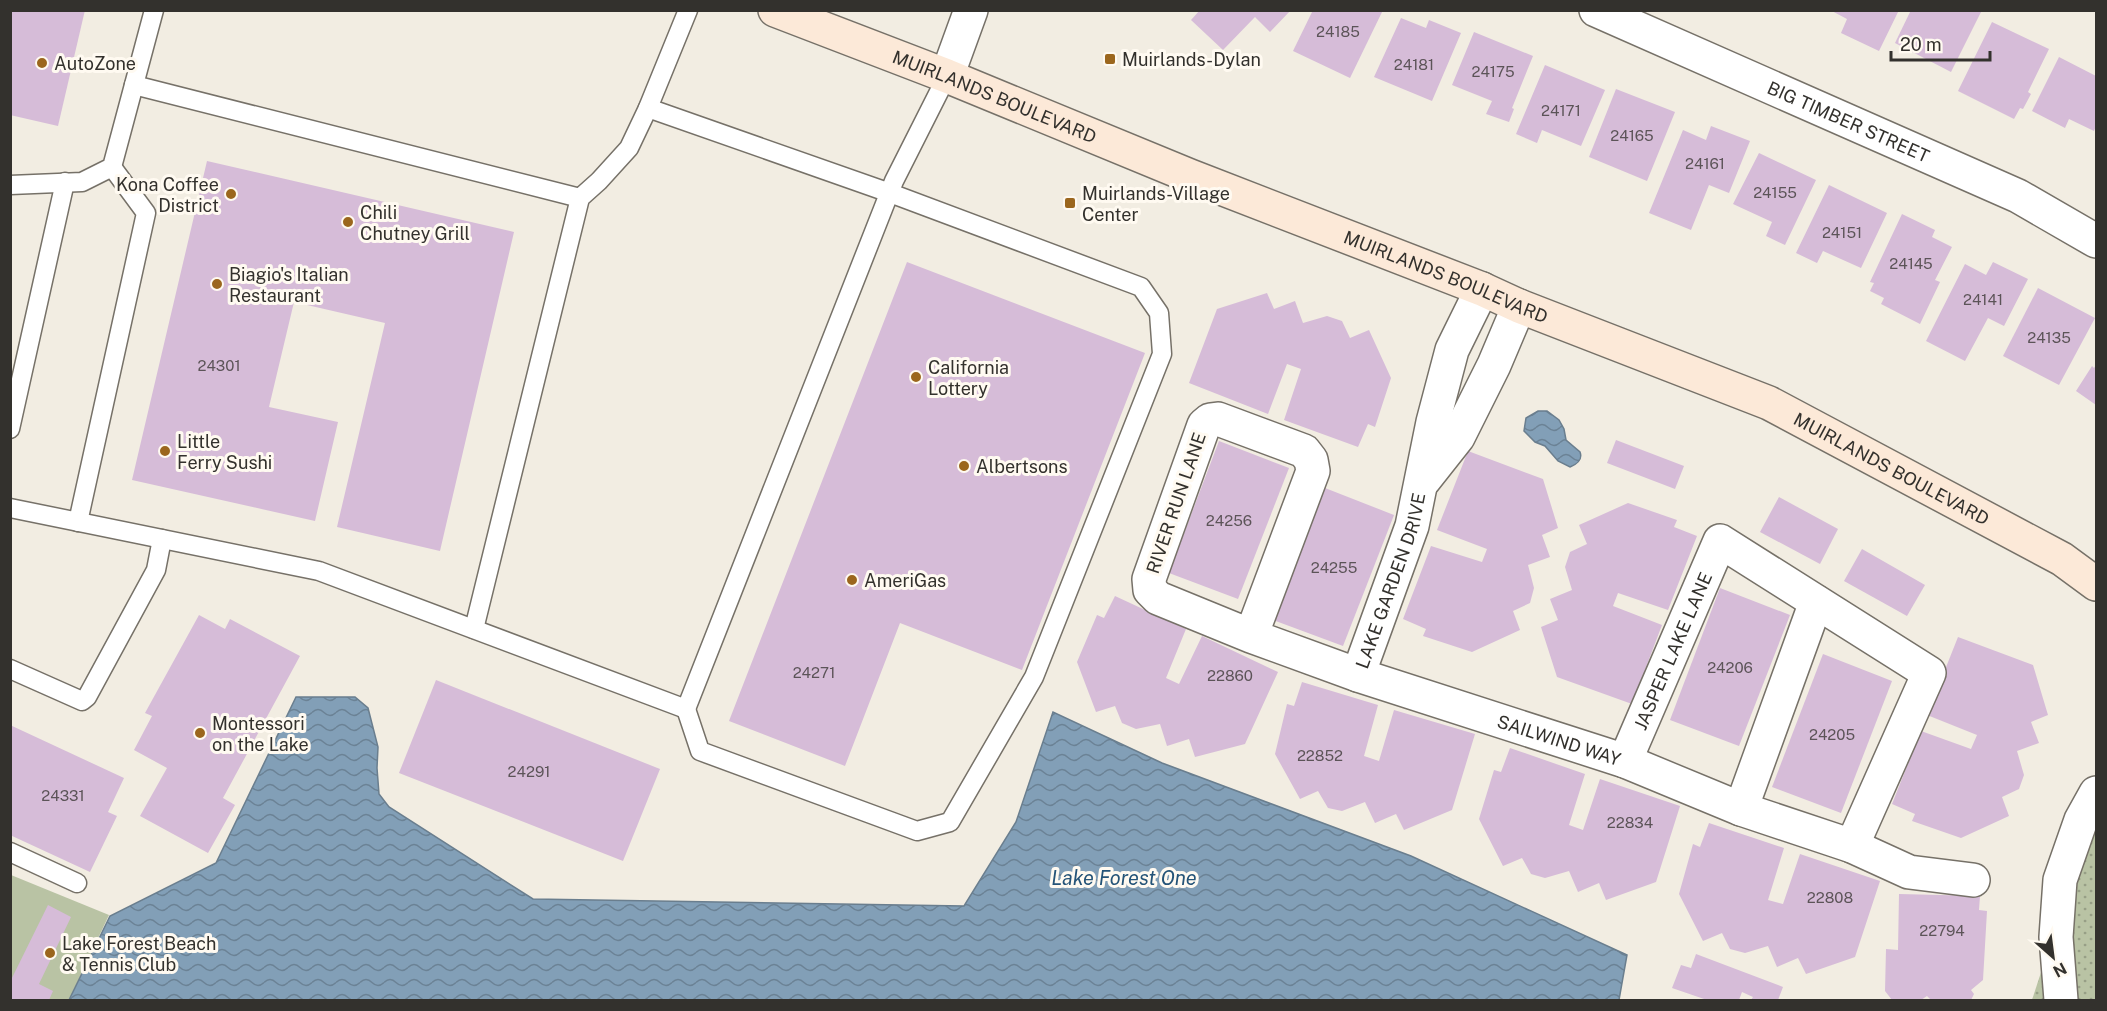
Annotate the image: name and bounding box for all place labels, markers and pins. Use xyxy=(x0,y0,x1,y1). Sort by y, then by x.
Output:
place label: Muirlands-Dylan xyxy=(1122,49,1261,70)
marker: Muirlands-Dylan xyxy=(1103,52,1117,66)
place label: AutoZone xyxy=(54,53,136,74)
marker: AutoZone xyxy=(35,56,49,70)
place label: Kona Coffee District xyxy=(116,174,219,216)
place label: Muirlands-Village Center xyxy=(1082,183,1230,225)
marker: Kona Coffee District xyxy=(224,187,238,201)
marker: Muirlands-Village Center xyxy=(1063,196,1077,210)
place label: Chili Chutney Grill xyxy=(360,202,470,244)
marker: Chili Chutney Grill xyxy=(341,215,355,229)
place label: Biagio's Italian Restaurant xyxy=(229,264,349,306)
marker: Biagio's Italian Restaurant xyxy=(210,277,224,291)
place label: California Lottery xyxy=(928,357,1009,399)
marker: California Lottery xyxy=(909,370,923,384)
place label: Little Ferry Sushi xyxy=(177,431,272,473)
marker: Little Ferry Sushi xyxy=(158,444,172,458)
place label: Albertsons xyxy=(976,456,1068,477)
marker: Albertsons xyxy=(957,459,971,473)
place label: AmeriGas xyxy=(864,570,946,591)
marker: AmeriGas xyxy=(845,573,859,587)
place label: Montessori on the Lake xyxy=(212,713,309,755)
marker: Montessori on the Lake xyxy=(193,726,207,740)
place label: Lake Forest Beach & Tennis Club xyxy=(62,933,216,975)
marker: Lake Forest Beach & Tennis Club xyxy=(43,946,57,960)

